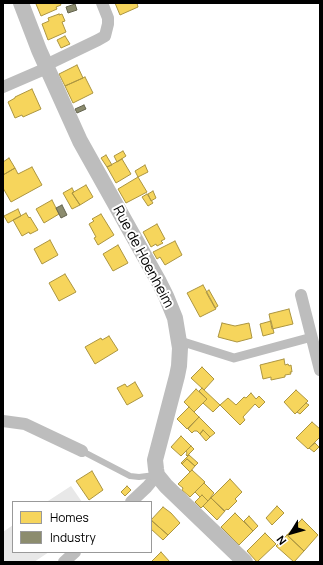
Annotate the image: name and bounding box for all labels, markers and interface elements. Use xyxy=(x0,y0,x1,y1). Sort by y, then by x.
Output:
street label: Rue de Hoenheim xyxy=(109,203,177,311)
legend xyxy=(12,501,152,553)
text: Homes xyxy=(50,509,89,526)
north arrow xyxy=(271,513,311,553)
text: Industry xyxy=(50,529,96,546)
text: N xyxy=(273,533,289,548)

